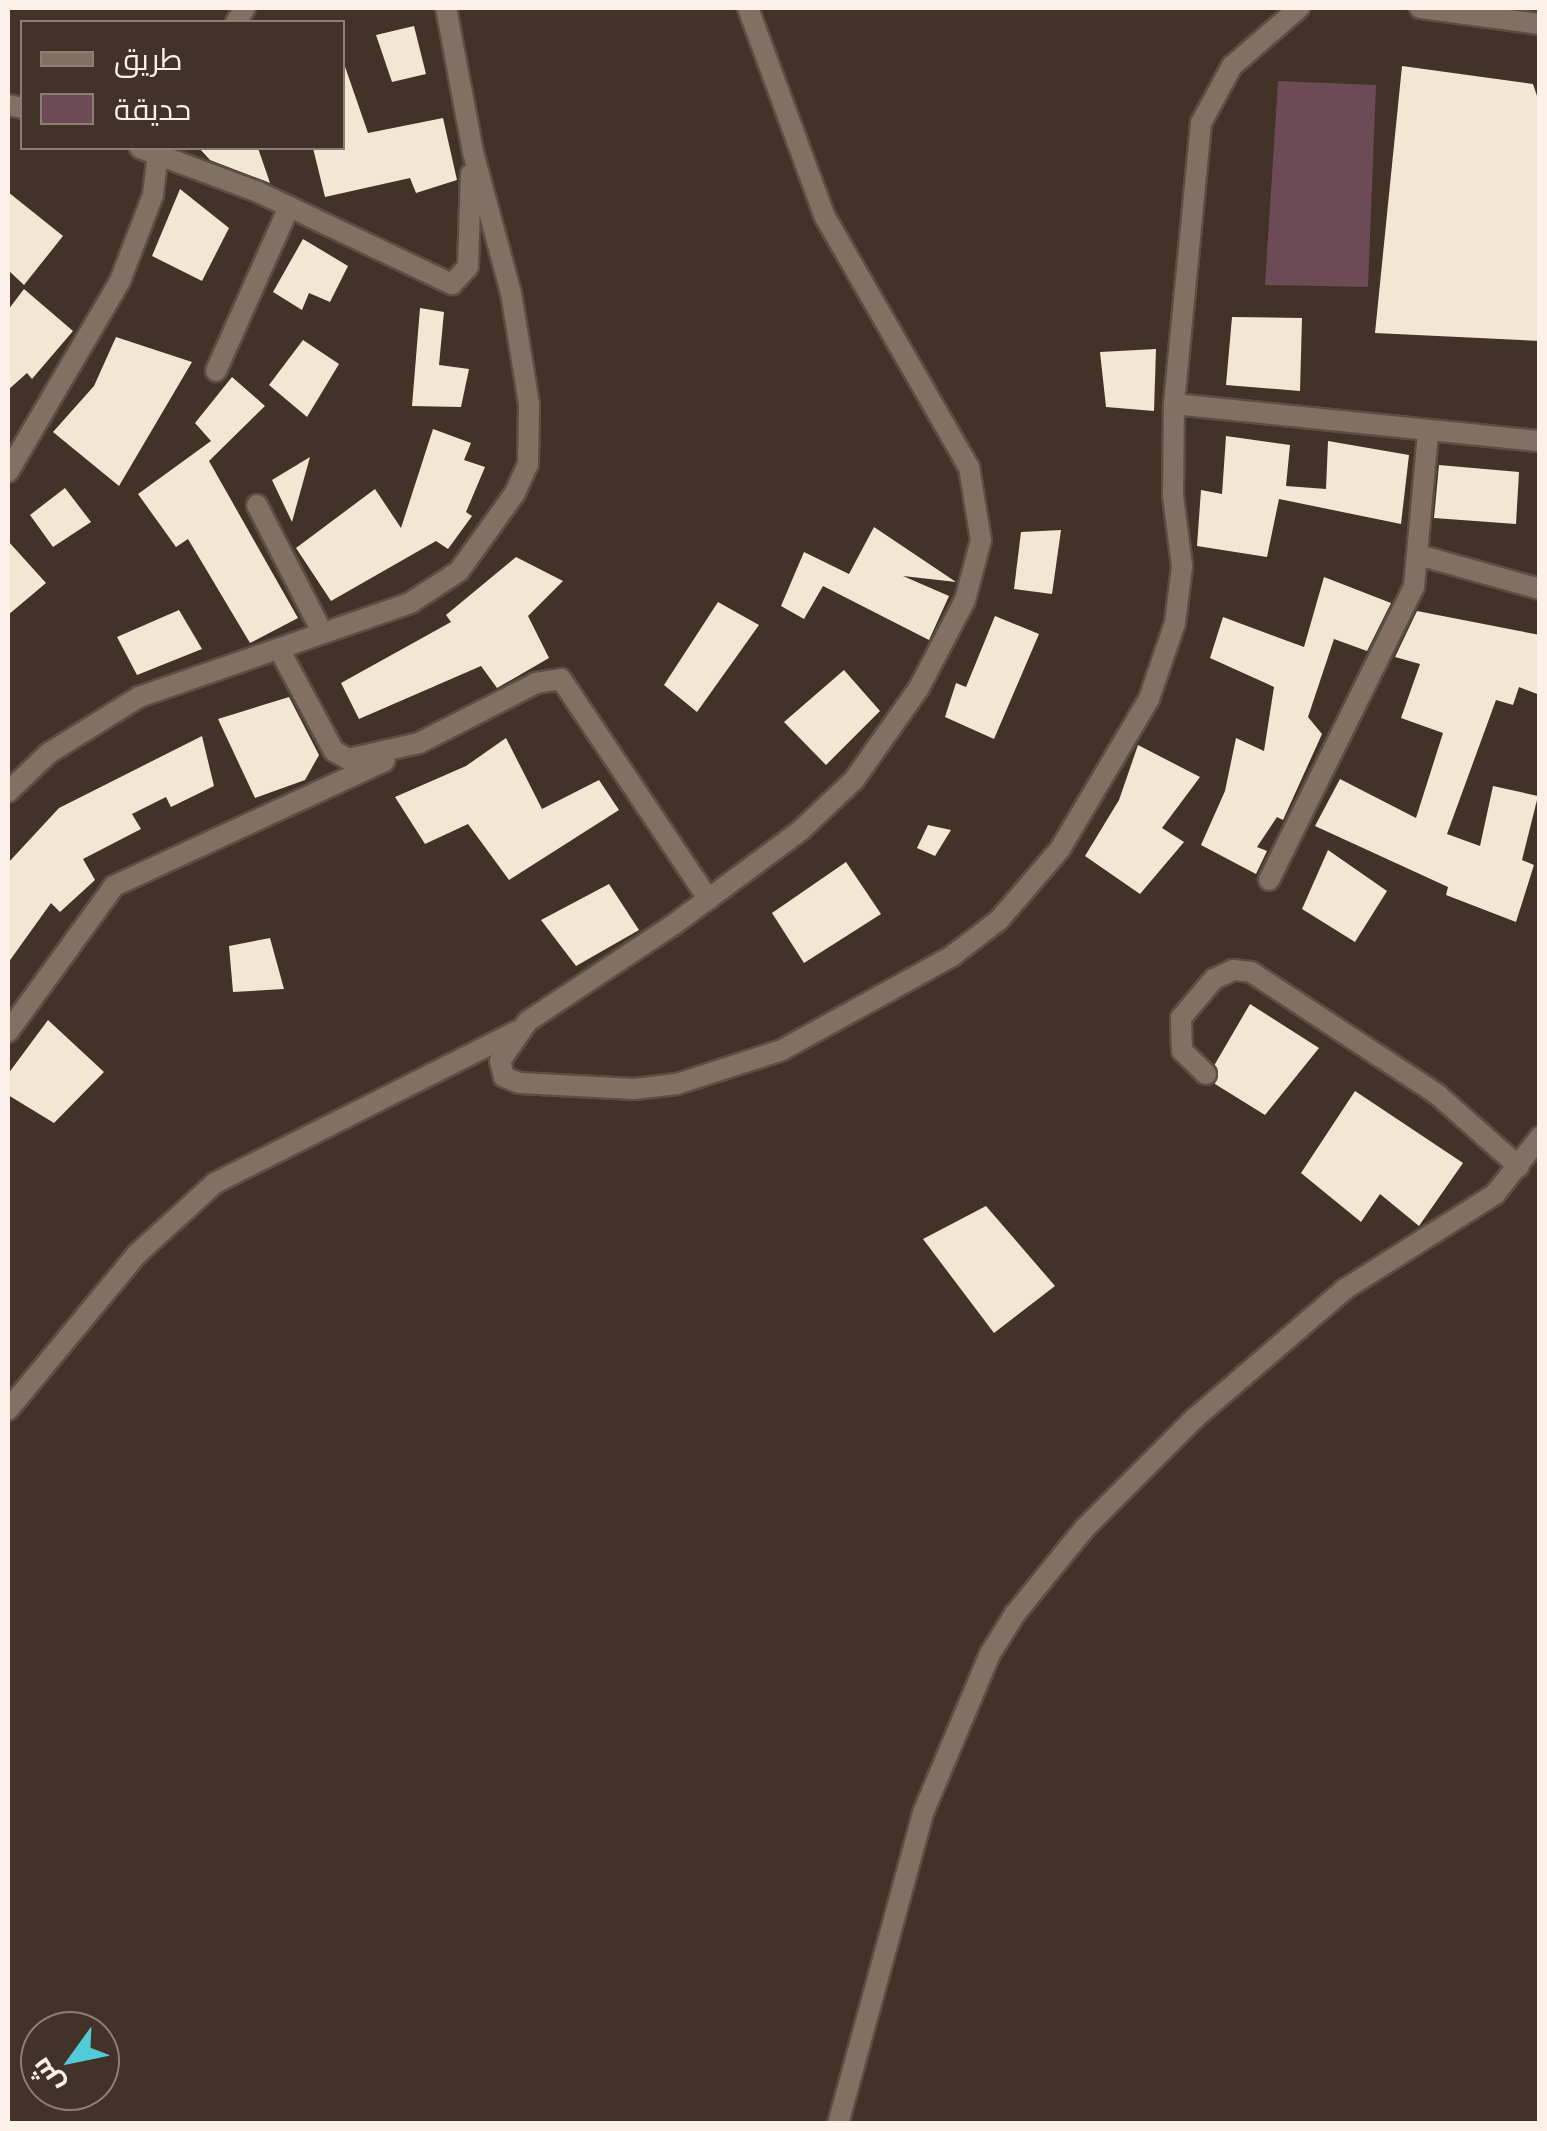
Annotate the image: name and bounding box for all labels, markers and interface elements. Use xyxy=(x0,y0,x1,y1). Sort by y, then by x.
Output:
legend xyxy=(20,20,345,150)
text: طريق xyxy=(114,41,183,78)
text: حديقة xyxy=(114,91,191,128)
north arrow xyxy=(20,2011,120,2111)
text: ش xyxy=(22,2052,71,2101)

